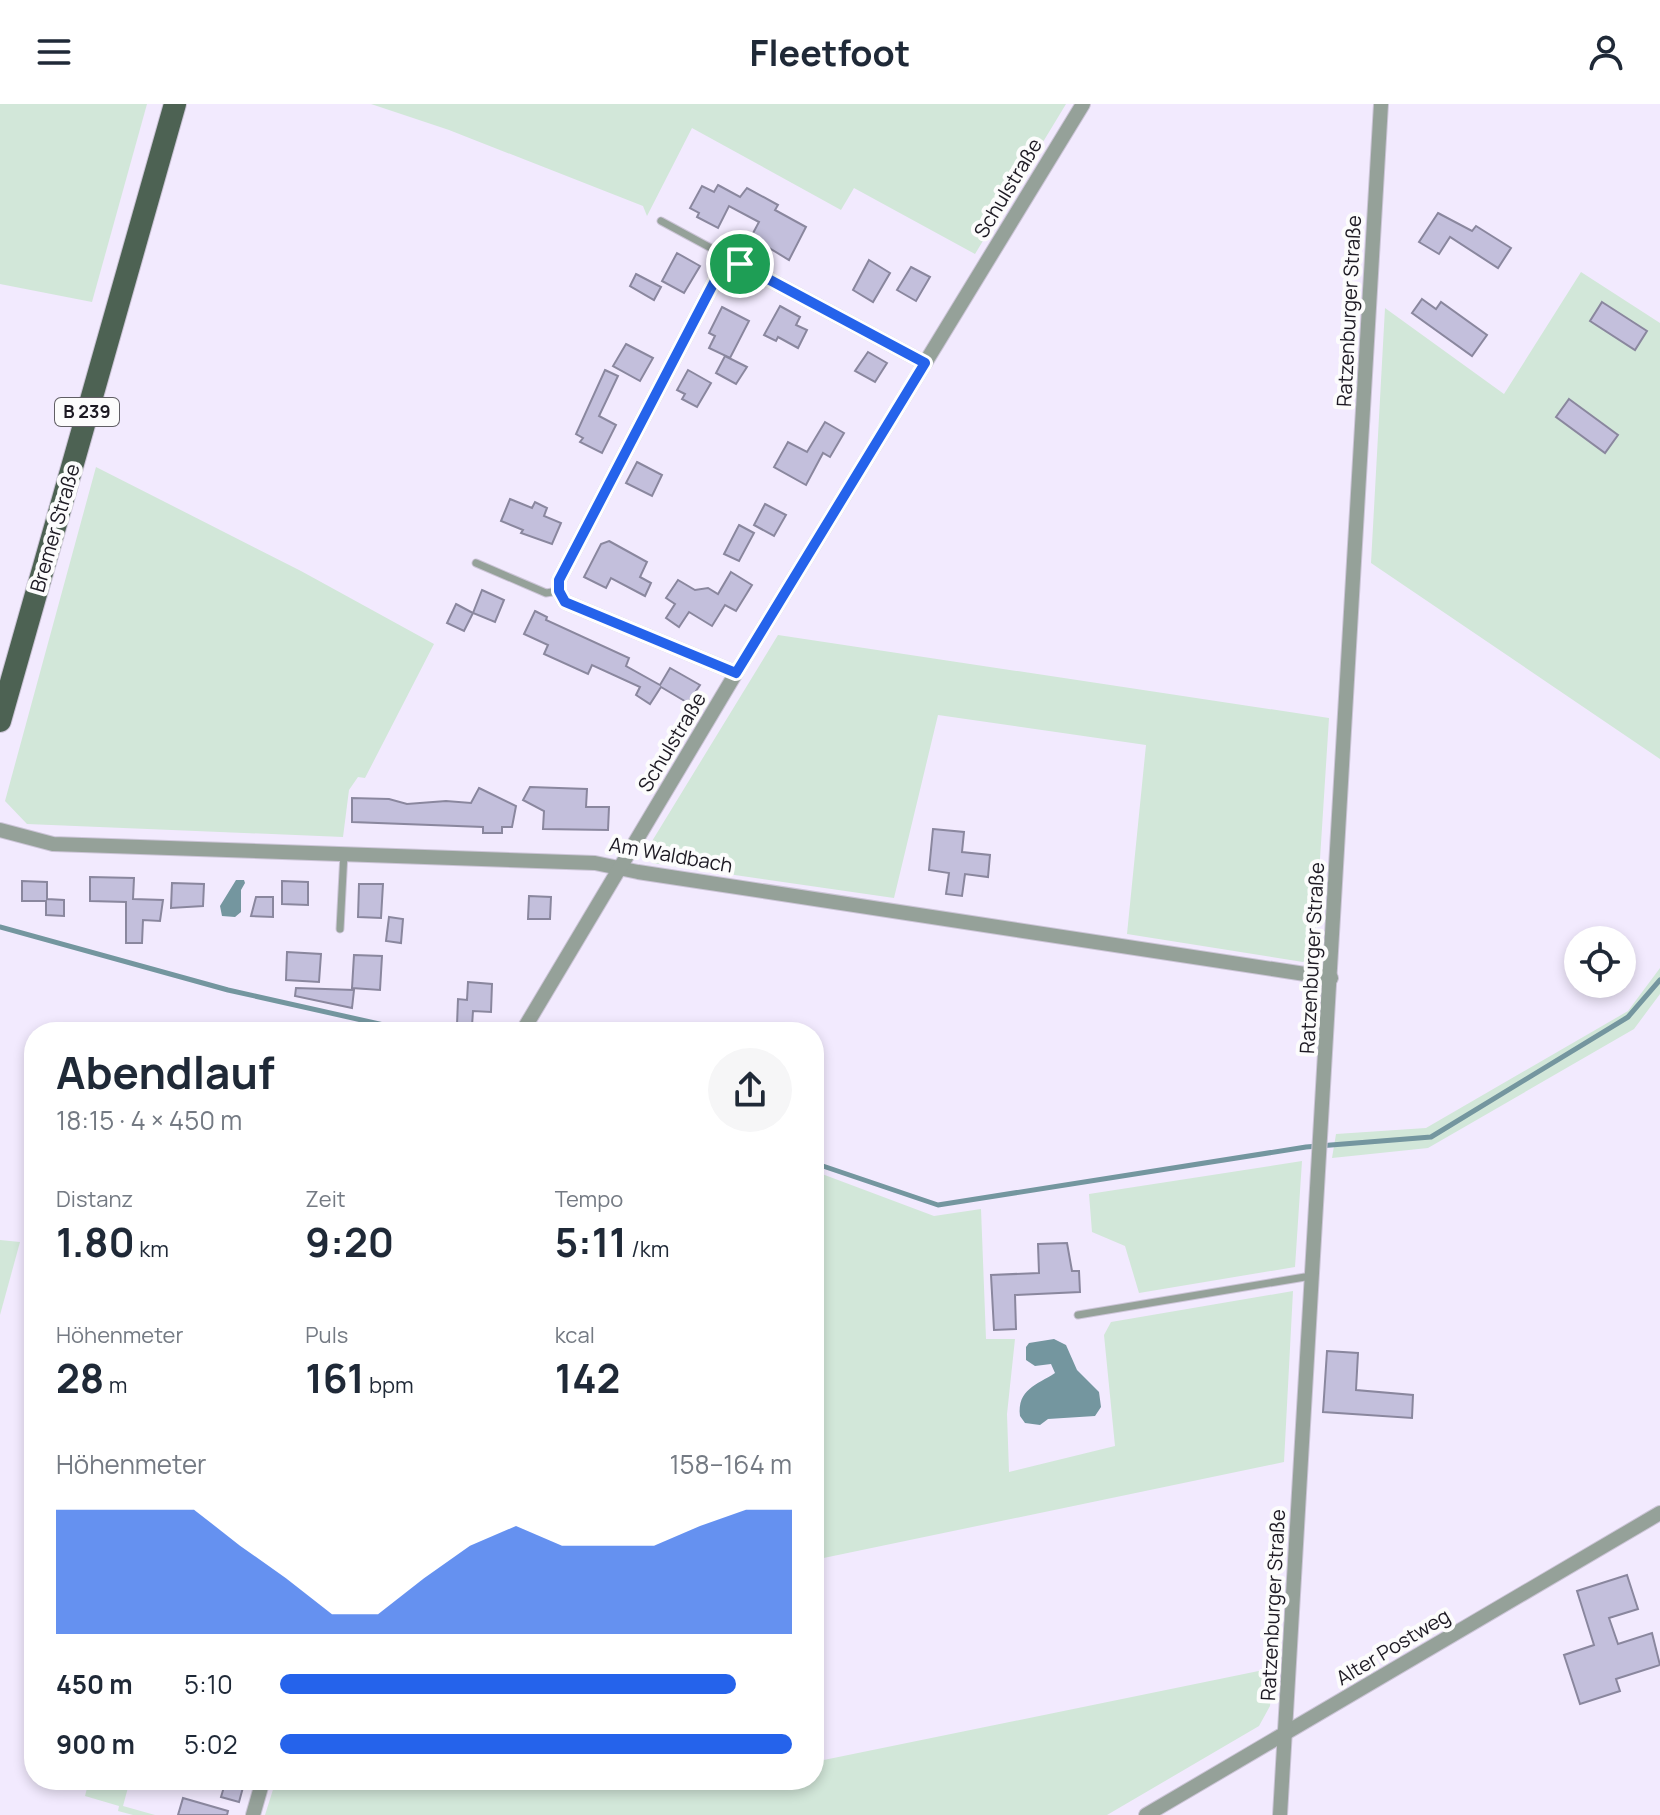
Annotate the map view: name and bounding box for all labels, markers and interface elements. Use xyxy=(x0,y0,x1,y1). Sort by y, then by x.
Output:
text: Fleetfoot xyxy=(750,28,910,77)
icon: menu xyxy=(32,30,76,74)
icon: person xyxy=(1584,30,1628,74)
street label: Schulstraße xyxy=(967,133,1048,243)
street label: Ratzenburger Straße xyxy=(1330,214,1367,408)
pin xyxy=(706,230,774,298)
icon: arrive xyxy=(718,242,762,286)
road number: B 239 xyxy=(55,398,119,426)
street label: Bremer Straße xyxy=(23,461,86,595)
street label: Schulstraße xyxy=(631,687,712,797)
street label: Am Waldbach xyxy=(607,830,735,879)
street label: Ratzenburger Straße xyxy=(1293,861,1330,1055)
map controls xyxy=(1564,926,1636,998)
button: locate xyxy=(1564,926,1636,998)
text: Abendlauf xyxy=(56,1042,275,1102)
button: share xyxy=(708,1048,792,1132)
text: 18:15 · 4 × 450 m xyxy=(56,1102,242,1138)
text: Distanz xyxy=(56,1184,133,1214)
text: Zeit xyxy=(305,1184,346,1214)
text: Tempo xyxy=(555,1184,623,1214)
text: 1.80 xyxy=(56,1214,135,1269)
text: 9:20 xyxy=(305,1214,394,1269)
text: 5:11 xyxy=(555,1214,627,1269)
text: km xyxy=(135,1234,169,1264)
text: /km xyxy=(627,1234,669,1264)
text: Höhenmeter xyxy=(56,1320,183,1350)
text: Puls xyxy=(305,1320,348,1350)
text: kcal xyxy=(555,1320,595,1350)
text: 28 xyxy=(56,1350,104,1405)
text: 161 xyxy=(305,1350,365,1405)
text: 142 xyxy=(555,1350,620,1405)
text: m xyxy=(104,1370,127,1400)
text: bpm xyxy=(365,1370,414,1400)
text: Höhenmeter xyxy=(56,1446,207,1482)
text: 158–164 m xyxy=(669,1446,792,1482)
street label: Ratzenburger Straße xyxy=(1254,1508,1291,1702)
street label: Alter Postweg xyxy=(1331,1602,1455,1691)
text: 450 m xyxy=(56,1666,133,1702)
text: 5:10 xyxy=(184,1666,233,1702)
text: 900 m xyxy=(56,1726,135,1762)
text: 5:02 xyxy=(184,1726,237,1762)

